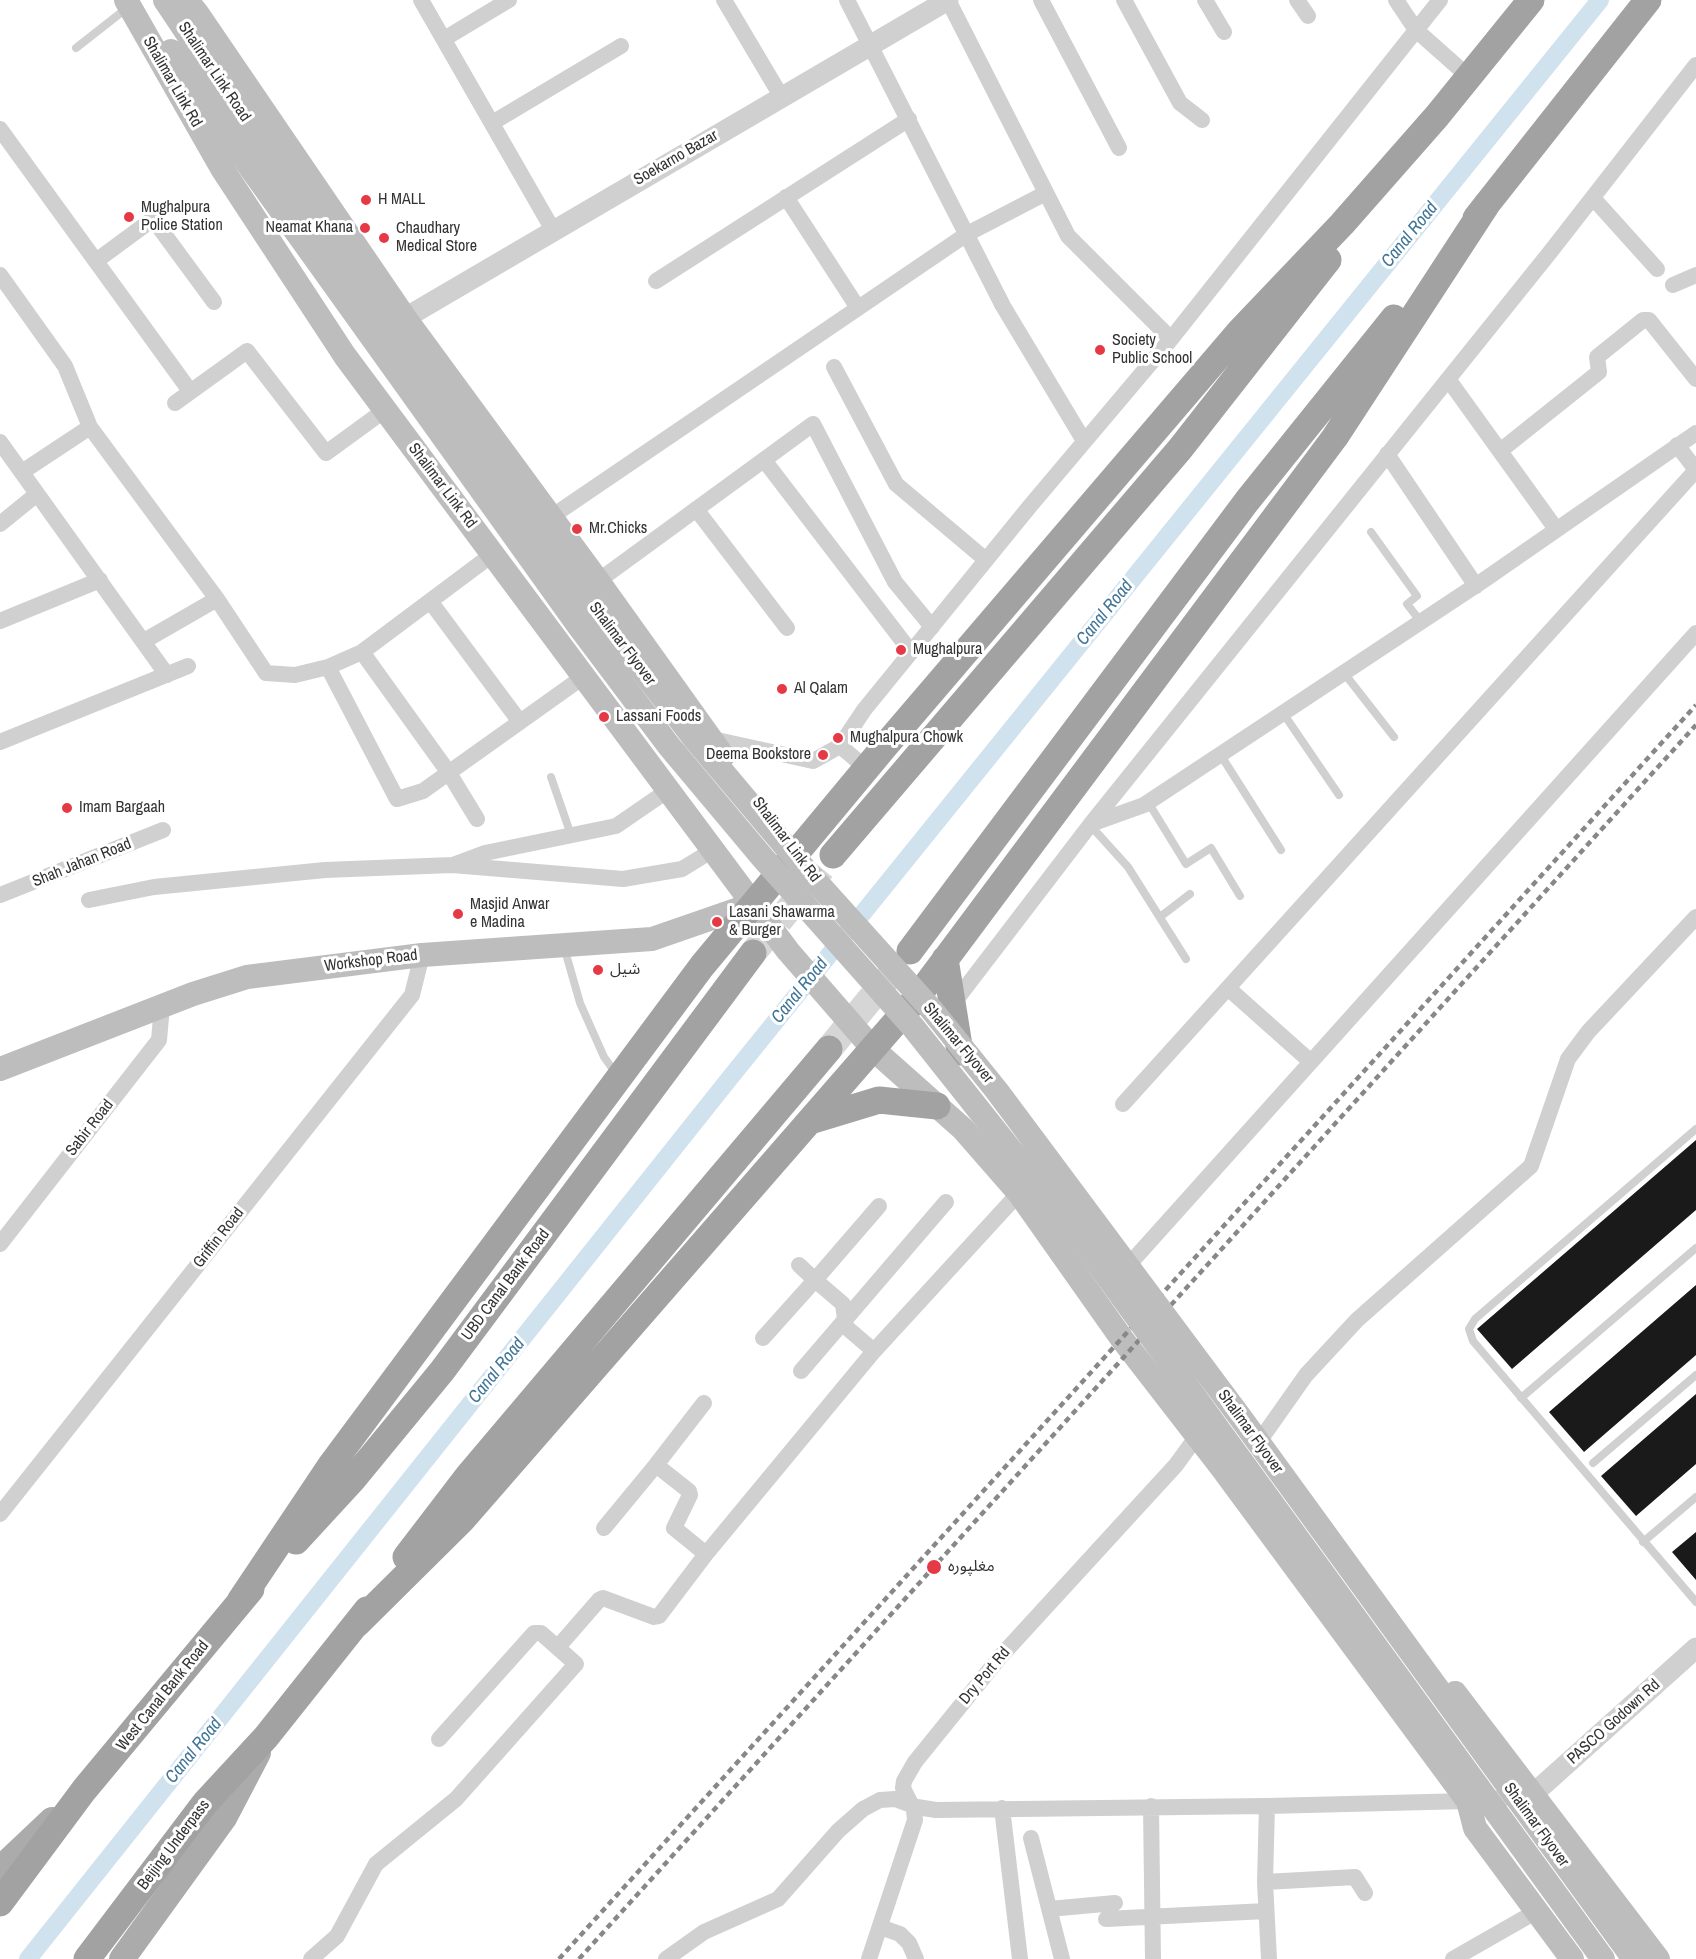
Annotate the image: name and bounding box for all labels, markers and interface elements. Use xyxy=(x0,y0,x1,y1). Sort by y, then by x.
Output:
street label: Shalimar Link Road xyxy=(174,19,254,125)
street label: Shalimar Link Rd xyxy=(138,33,206,131)
street label: Soekarno Bazar xyxy=(630,126,722,190)
place label: H MALL xyxy=(378,190,425,210)
marker: H MALL xyxy=(359,193,373,207)
place label: Mughalpura Police Station xyxy=(141,198,223,236)
water label: Canal Road xyxy=(1377,198,1443,272)
marker: Mughalpura Police Station xyxy=(122,210,136,224)
place label: Neamat Khana xyxy=(265,218,353,238)
place label: Chaudhary Medical Store xyxy=(396,219,477,257)
marker: Neamat Khana xyxy=(358,221,372,235)
marker: Chaudhary Medical Store xyxy=(377,231,391,245)
place label: Society Public School xyxy=(1112,331,1192,369)
marker: Society Public School xyxy=(1093,343,1107,357)
street label: Shalimar Link Rd xyxy=(404,440,480,532)
place label: Mr.Chicks xyxy=(589,519,647,539)
marker: Mr.Chicks xyxy=(570,522,584,536)
water label: Canal Road xyxy=(1072,576,1138,650)
street label: Shalimar Flyover xyxy=(584,599,660,689)
place label: Mughalpura xyxy=(913,640,982,660)
marker: Mughalpura xyxy=(894,643,908,657)
place label: Al Qalam xyxy=(794,679,848,699)
marker: Al Qalam xyxy=(775,682,789,696)
place label: Lassani Foods xyxy=(616,707,701,727)
marker: Lassani Foods xyxy=(597,710,611,724)
place label: Mughalpura Chowk xyxy=(850,728,963,748)
marker: Mughalpura Chowk xyxy=(831,731,845,745)
place label: Deema Bookstore xyxy=(706,745,811,765)
marker: Deema Bookstore xyxy=(816,748,830,762)
street label: Shalimar Link Rd xyxy=(748,794,824,886)
place label: Imam Bargaah xyxy=(79,798,165,818)
marker: Imam Bargaah xyxy=(60,801,74,815)
street label: Shah Jahan Road xyxy=(30,834,134,892)
place label: Masjid Anwar e Madina xyxy=(470,895,549,933)
place label: Lasani Shawarma & Burger xyxy=(729,903,835,941)
marker: Masjid Anwar e Madina xyxy=(451,907,465,921)
marker: Lasani Shawarma & Burger xyxy=(710,915,724,929)
street label: Workshop Road xyxy=(323,946,419,976)
water label: Canal Road xyxy=(767,954,833,1028)
place label: شیل xyxy=(610,960,640,980)
marker: شیل xyxy=(591,963,605,977)
street label: Shalimar Flyover xyxy=(919,999,997,1087)
street label: Sabir Road xyxy=(62,1096,118,1160)
street label: Griffin Road xyxy=(190,1204,248,1272)
street label: UBD Canal Bank Road xyxy=(458,1226,554,1344)
water label: Canal Road xyxy=(464,1334,530,1408)
street label: Shalimar Flyover xyxy=(1213,1386,1287,1478)
place label: مغلپورہ xyxy=(948,1557,995,1577)
marker: مغلپورہ xyxy=(925,1558,943,1576)
street label: West Canal Bank Road xyxy=(113,1637,213,1755)
street label: Dry Port Rd xyxy=(956,1644,1014,1708)
street label: PASCO Godown Rd xyxy=(1564,1675,1664,1769)
water label: Canal Road xyxy=(161,1714,227,1788)
street label: Shalimar Flyover xyxy=(1499,1779,1573,1871)
street label: Beijing Underpass xyxy=(134,1796,214,1894)

